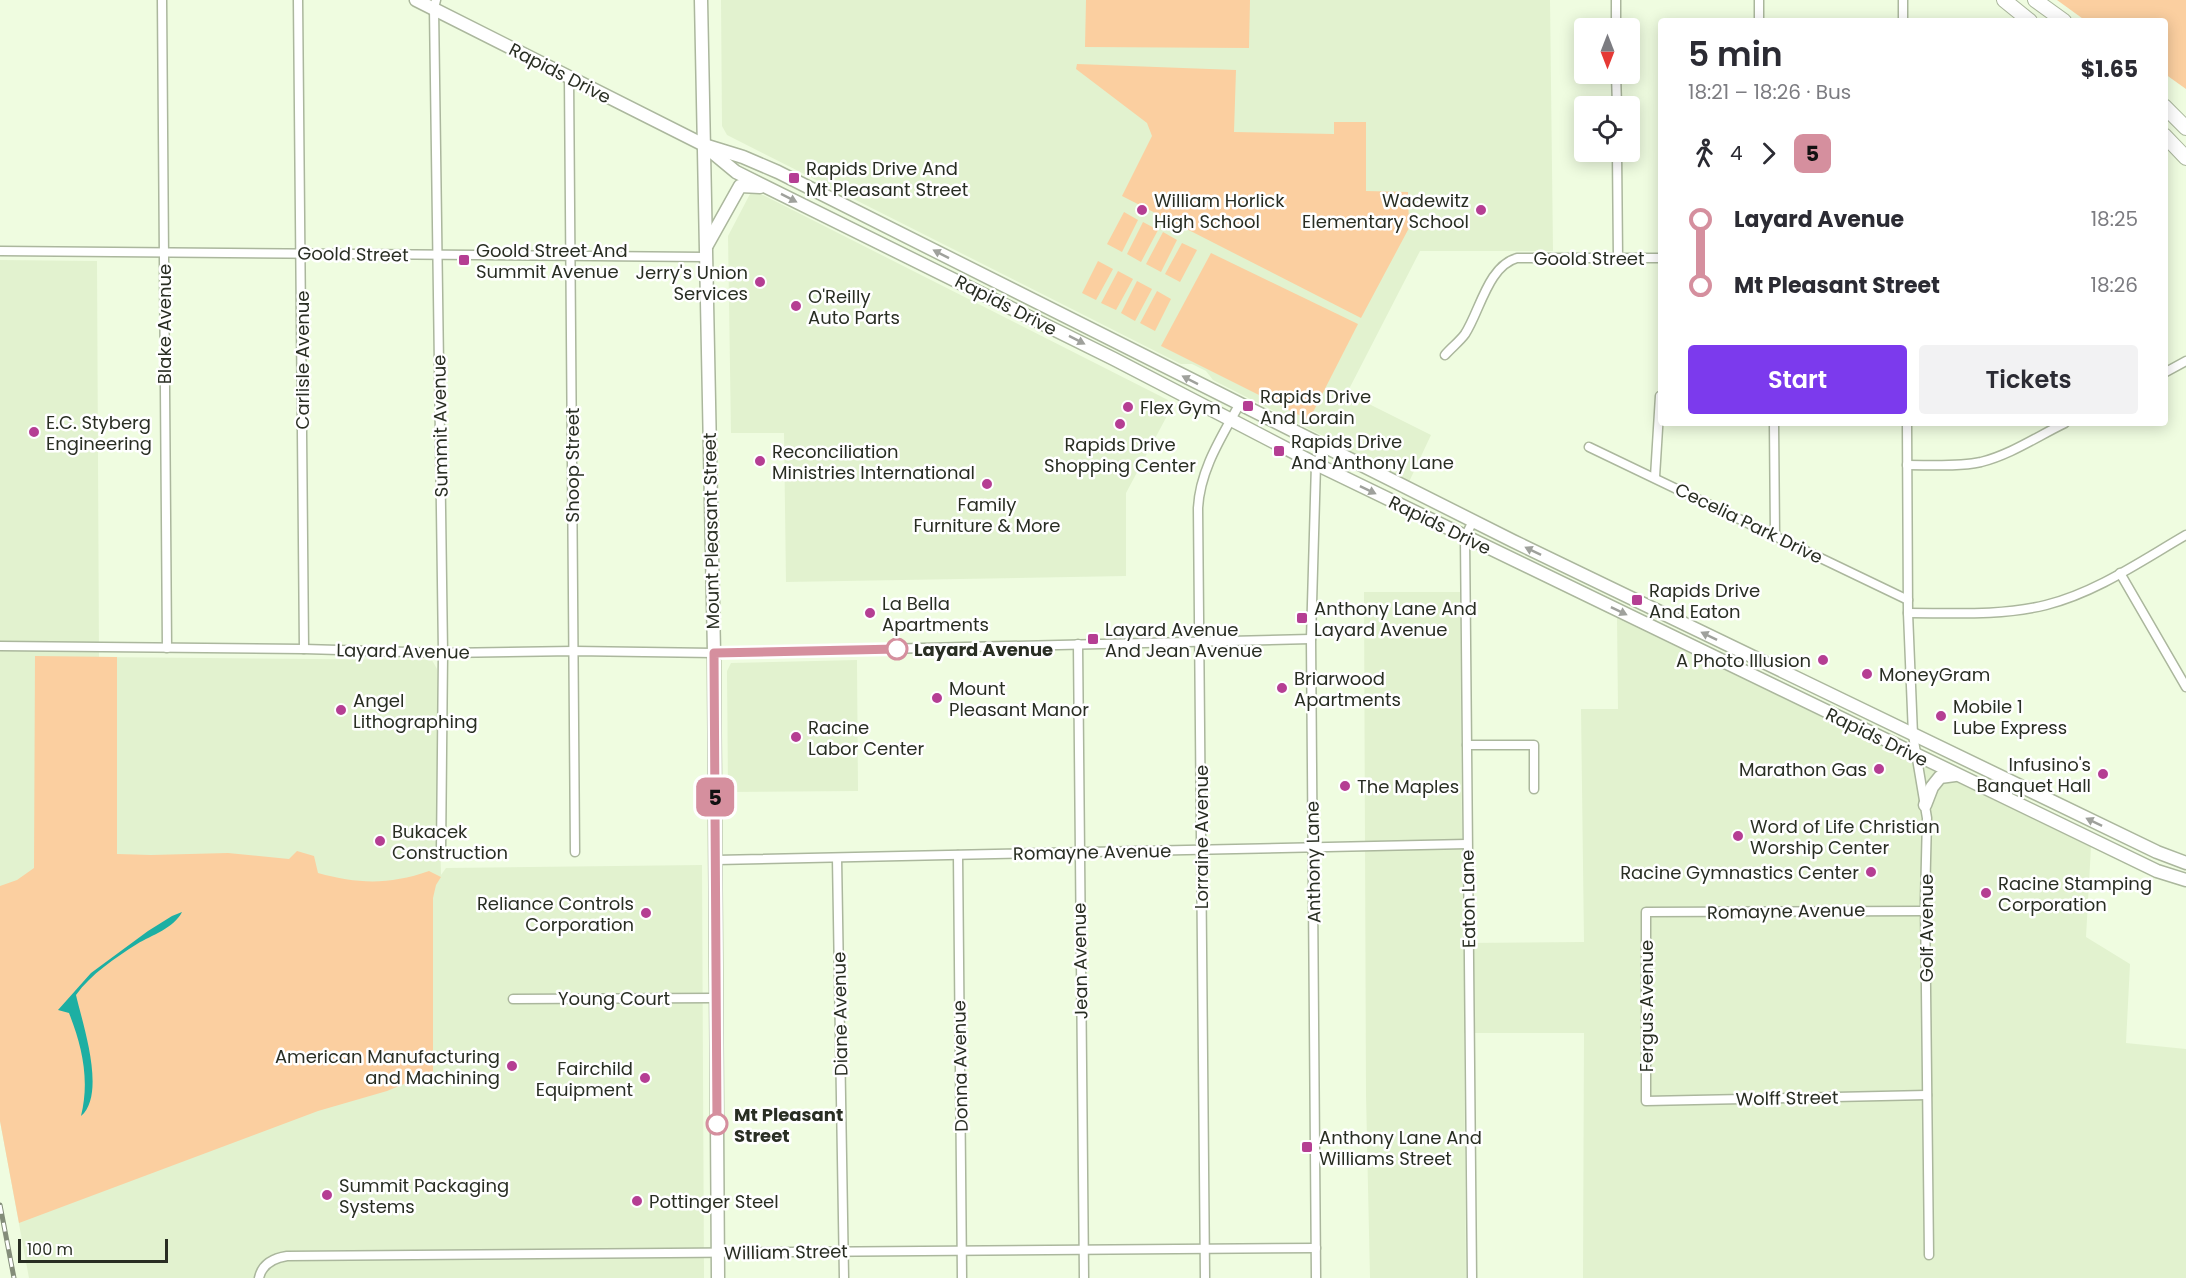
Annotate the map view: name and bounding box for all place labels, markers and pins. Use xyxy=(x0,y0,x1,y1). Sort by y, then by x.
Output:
place label: Rapids Drive And Mt Pleasant Street xyxy=(806,156,968,202)
marker: Rapids Drive And Mt Pleasant Street xyxy=(787,171,801,185)
place label: William Horlick High School xyxy=(1154,188,1285,234)
place label: Wadewitz Elementary School xyxy=(1302,188,1469,234)
marker: William Horlick High School xyxy=(1135,203,1149,217)
marker: Wadewitz Elementary School xyxy=(1474,203,1488,217)
place label: Goold Street And Summit Avenue xyxy=(476,238,628,284)
marker: Goold Street And Summit Avenue xyxy=(457,253,471,267)
place label: Jerry's Union Services xyxy=(636,260,748,306)
marker: Jerry's Union Services xyxy=(753,275,767,289)
place label: O'Reilly Auto Parts xyxy=(808,284,900,330)
marker: O'Reilly Auto Parts xyxy=(789,299,803,313)
place label: Rapids Drive And Lorain xyxy=(1260,384,1371,430)
place label: Flex Gym xyxy=(1140,395,1221,420)
marker: Rapids Drive And Lorain xyxy=(1241,399,1255,413)
marker: Flex Gym xyxy=(1121,400,1135,414)
place label: E.C. Styberg Engineering xyxy=(46,410,152,456)
marker: Rapids Drive Shopping Center xyxy=(1113,417,1127,431)
marker: E.C. Styberg Engineering xyxy=(27,425,41,439)
place label: Rapids Drive And Anthony Lane xyxy=(1291,429,1454,475)
place label: Rapids Drive Shopping Center xyxy=(1044,432,1196,478)
place label: Reconciliation Ministries International xyxy=(772,439,975,485)
marker: Rapids Drive And Anthony Lane xyxy=(1272,444,1286,458)
marker: Reconciliation Ministries International xyxy=(753,454,767,468)
marker: Family Furniture & More xyxy=(980,477,994,491)
place label: Family Furniture & More xyxy=(913,492,1061,538)
place label: Rapids Drive And Eaton xyxy=(1649,578,1760,624)
place label: La Bella Apartments xyxy=(882,591,989,637)
marker: Rapids Drive And Eaton xyxy=(1630,593,1644,607)
place label: Anthony Lane And Layard Avenue xyxy=(1314,596,1477,642)
marker: La Bella Apartments xyxy=(863,606,877,620)
marker: Anthony Lane And Layard Avenue xyxy=(1295,611,1309,625)
place label: Layard Avenue And Jean Avenue xyxy=(1105,617,1262,663)
marker: Layard Avenue And Jean Avenue xyxy=(1086,632,1100,646)
place label: Layard Avenue xyxy=(914,637,1053,662)
marker: Layard Avenue xyxy=(886,638,908,660)
place label: A Photo Illusion xyxy=(1676,648,1811,673)
marker: A Photo Illusion xyxy=(1816,653,1830,667)
place label: MoneyGram xyxy=(1879,662,1990,687)
place label: Briarwood Apartments xyxy=(1294,666,1401,712)
marker: MoneyGram xyxy=(1860,667,1874,681)
place label: Mount Pleasant Manor xyxy=(949,676,1089,722)
marker: Briarwood Apartments xyxy=(1275,681,1289,695)
place label: Angel Lithographing xyxy=(353,688,478,734)
marker: Mount Pleasant Manor xyxy=(930,691,944,705)
place label: Mobile 1 Lube Express xyxy=(1953,694,2067,740)
marker: Angel Lithographing xyxy=(334,703,348,717)
marker: Mobile 1 Lube Express xyxy=(1934,709,1948,723)
place label: Racine Labor Center xyxy=(808,715,924,761)
marker: Racine Labor Center xyxy=(789,730,803,744)
place label: Infusino's Banquet Hall xyxy=(1977,752,2091,798)
place label: Marathon Gas xyxy=(1739,757,1867,782)
marker: Marathon Gas xyxy=(1872,762,1886,776)
marker: Infusino's Banquet Hall xyxy=(2096,767,2110,781)
place label: The Maples xyxy=(1357,774,1459,799)
marker: The Maples xyxy=(1338,779,1352,793)
place label: Word of Life Christian Worship Center xyxy=(1750,814,1940,860)
place label: Bukacek Construction xyxy=(392,819,508,865)
marker: Word of Life Christian Worship Center xyxy=(1731,829,1745,843)
marker: Bukacek Construction xyxy=(373,834,387,848)
place label: Racine Gymnastics Center xyxy=(1620,860,1859,885)
marker: Racine Gymnastics Center xyxy=(1864,865,1878,879)
place label: Racine Stamping Corporation xyxy=(1998,871,2152,917)
marker: Racine Stamping Corporation xyxy=(1979,886,1993,900)
place label: Reliance Controls Corporation xyxy=(477,891,634,937)
marker: Reliance Controls Corporation xyxy=(639,906,653,920)
place label: American Manufacturing and Machining xyxy=(275,1044,500,1090)
place label: Fairchild Equipment xyxy=(536,1056,633,1102)
marker: American Manufacturing and Machining xyxy=(505,1059,519,1073)
marker: Fairchild Equipment xyxy=(638,1071,652,1085)
place label: Mt Pleasant Street xyxy=(734,1102,843,1148)
marker: Mt Pleasant Street xyxy=(706,1113,728,1135)
place label: Anthony Lane And Williams Street xyxy=(1319,1125,1482,1171)
marker: Anthony Lane And Williams Street xyxy=(1300,1140,1314,1154)
place label: Summit Packaging Systems xyxy=(339,1173,509,1219)
marker: Summit Packaging Systems xyxy=(320,1188,334,1202)
place label: Pottinger Steel xyxy=(649,1189,779,1214)
marker: Pottinger Steel xyxy=(630,1194,644,1208)

